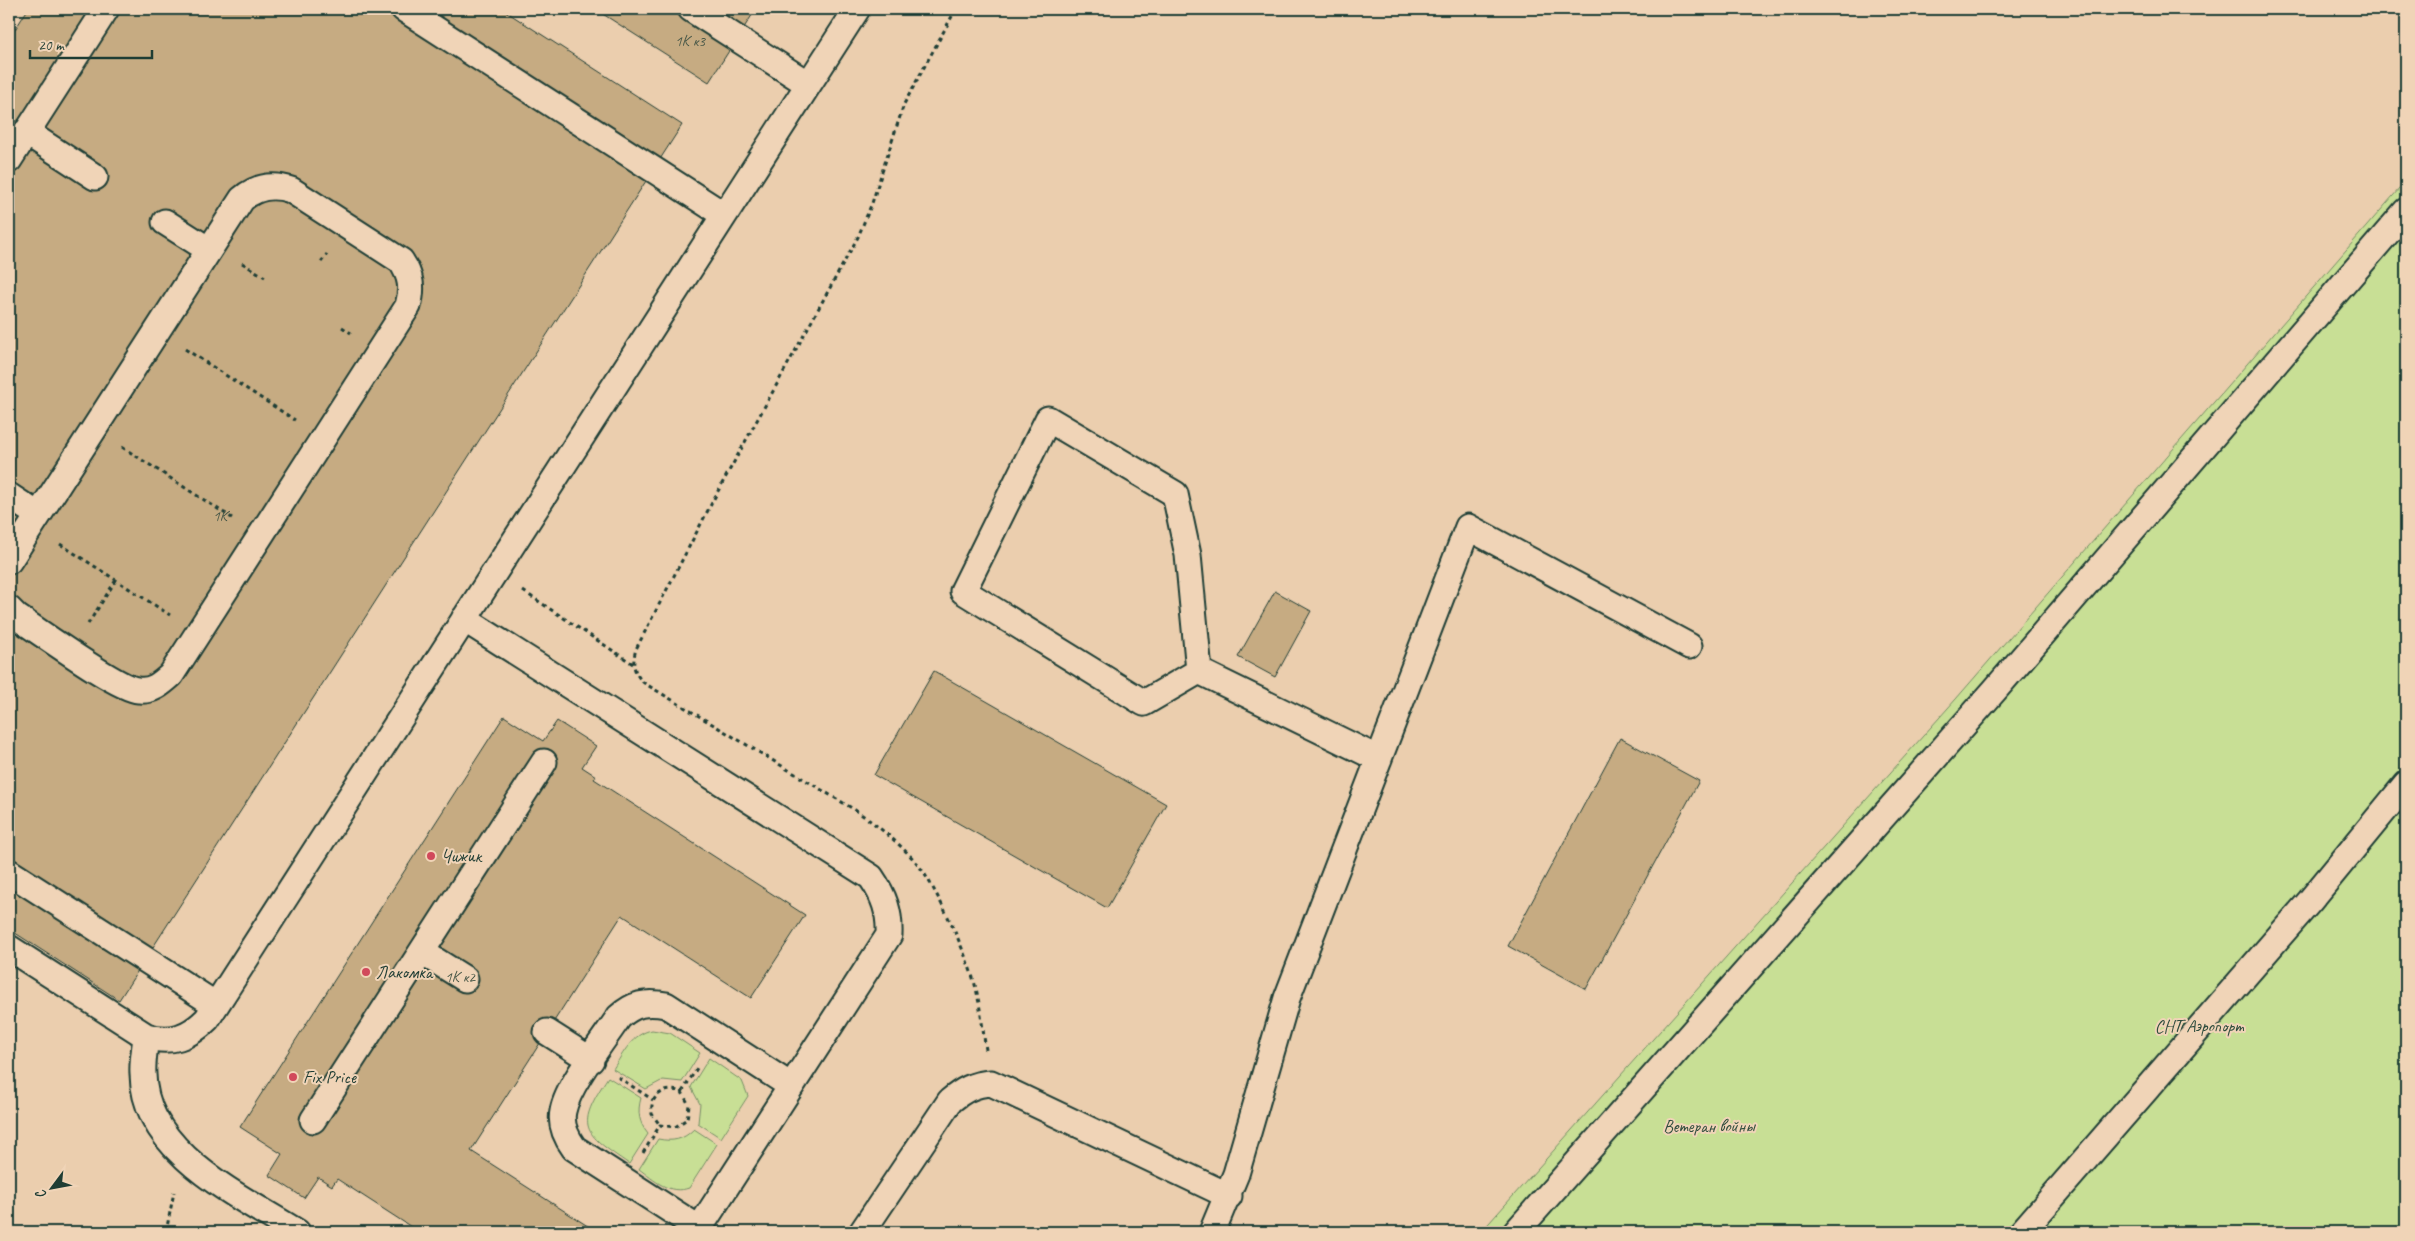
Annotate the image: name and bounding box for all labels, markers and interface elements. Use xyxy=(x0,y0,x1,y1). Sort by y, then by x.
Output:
scale bar xyxy=(30,28,152,60)
house number: 1К к3 xyxy=(675,32,706,51)
text: 20 m xyxy=(38,36,65,55)
house number: 1К xyxy=(213,507,231,526)
place label: Чижик xyxy=(441,845,483,867)
marker: Чижик xyxy=(425,850,437,862)
place label: Лакомка xyxy=(376,961,434,983)
marker: Лакомка xyxy=(360,966,372,978)
house number: 1К к2 xyxy=(445,968,476,987)
park label: СНТ Аэропорт xyxy=(2155,1015,2245,1037)
place label: Fix Price xyxy=(303,1066,357,1088)
marker: Fix Price xyxy=(287,1071,299,1083)
park label: Ветеран войны xyxy=(1663,1115,1756,1137)
north arrow xyxy=(28,1164,78,1214)
text: С xyxy=(31,1185,50,1202)

